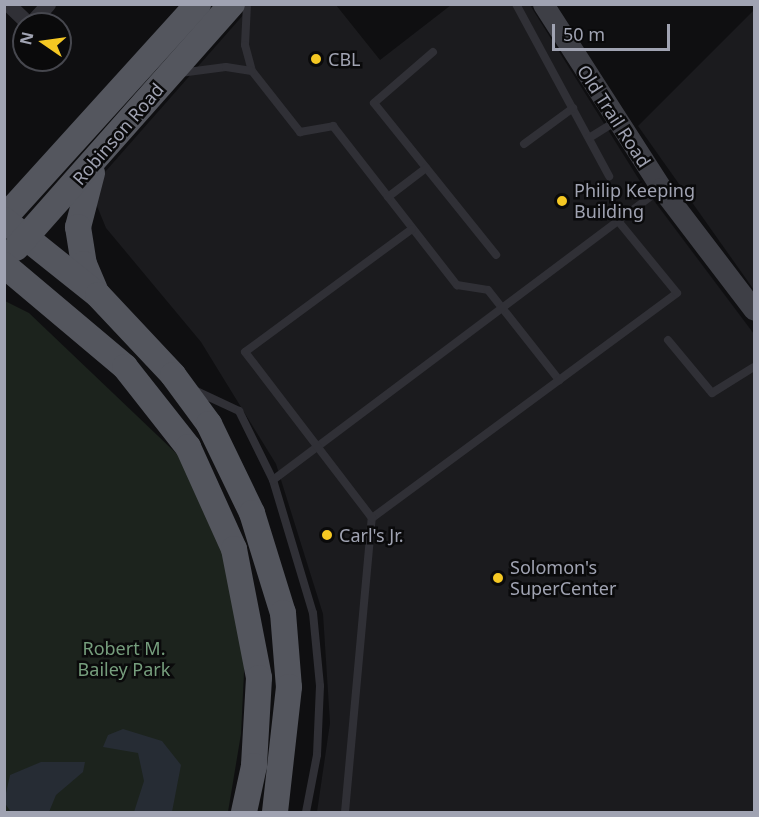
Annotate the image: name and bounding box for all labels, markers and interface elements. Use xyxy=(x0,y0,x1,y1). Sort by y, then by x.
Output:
north arrow xyxy=(12,12,72,72)
scale bar xyxy=(555,12,674,50)
text: 50 m xyxy=(563,22,605,46)
text: N xyxy=(14,30,39,47)
place label: CBL xyxy=(328,48,361,70)
marker: CBL xyxy=(309,52,323,66)
street label: Old Trail Road xyxy=(573,61,655,171)
street label: Robinson Road xyxy=(68,79,168,189)
place label: Philip Keeping Building xyxy=(574,180,695,222)
marker: Philip Keeping Building xyxy=(555,194,569,208)
place label: Carl's Jr. xyxy=(339,524,404,546)
marker: Carl's Jr. xyxy=(320,528,334,542)
place label: Solomon's SuperCenter xyxy=(510,557,616,600)
marker: Solomon's SuperCenter xyxy=(491,571,505,585)
park label: Robert M. Bailey Park xyxy=(78,638,170,680)

